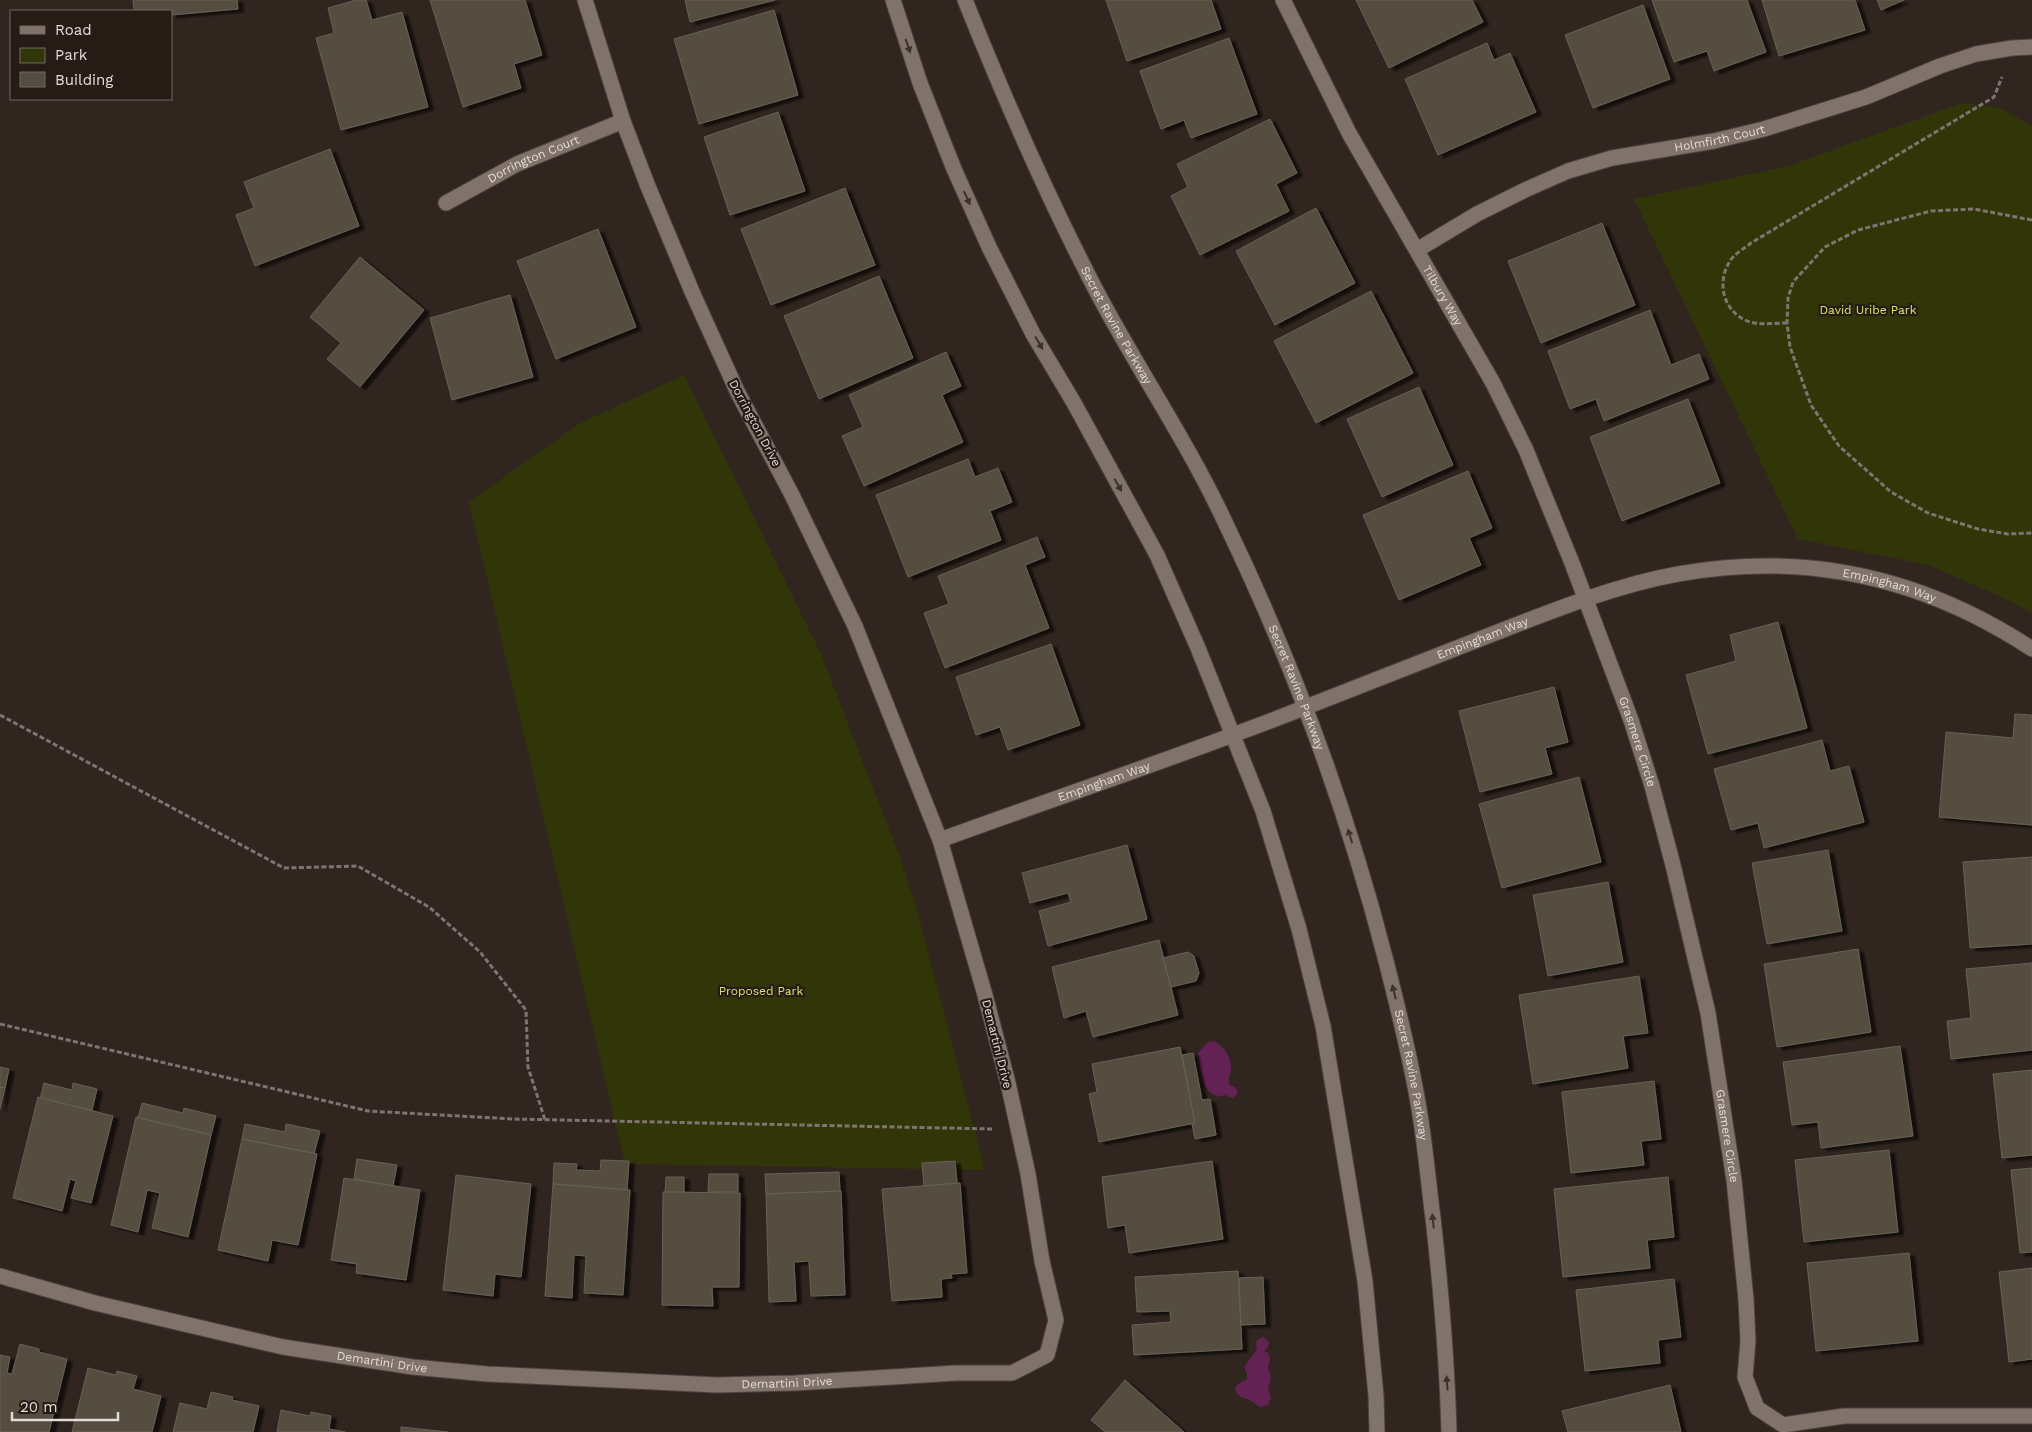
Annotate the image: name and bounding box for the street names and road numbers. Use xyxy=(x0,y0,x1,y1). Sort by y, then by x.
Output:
street label: Holmfirth Court xyxy=(1673,122,1766,155)
street label: Dorrington Court xyxy=(485,133,581,186)
street label: Tilbury Way xyxy=(1420,263,1466,329)
street label: Secret Ravine Parkway xyxy=(1078,264,1155,387)
street label: Dorrington Drive xyxy=(726,377,784,469)
street label: Empingham Way xyxy=(1842,566,1939,605)
street label: Empingham Way xyxy=(1435,614,1531,662)
street label: Secret Ravine Parkway xyxy=(1266,623,1328,752)
street label: Grasmere Circle xyxy=(1616,695,1659,789)
street label: Empingham Way xyxy=(1056,759,1153,804)
street label: Demartini Drive xyxy=(979,998,1015,1090)
street label: Secret Ravine Parkway xyxy=(1391,1008,1431,1142)
street label: Grasmere Circle xyxy=(1713,1088,1741,1184)
street label: Demartini Drive xyxy=(336,1348,428,1375)
street label: Demartini Drive xyxy=(741,1374,833,1391)

